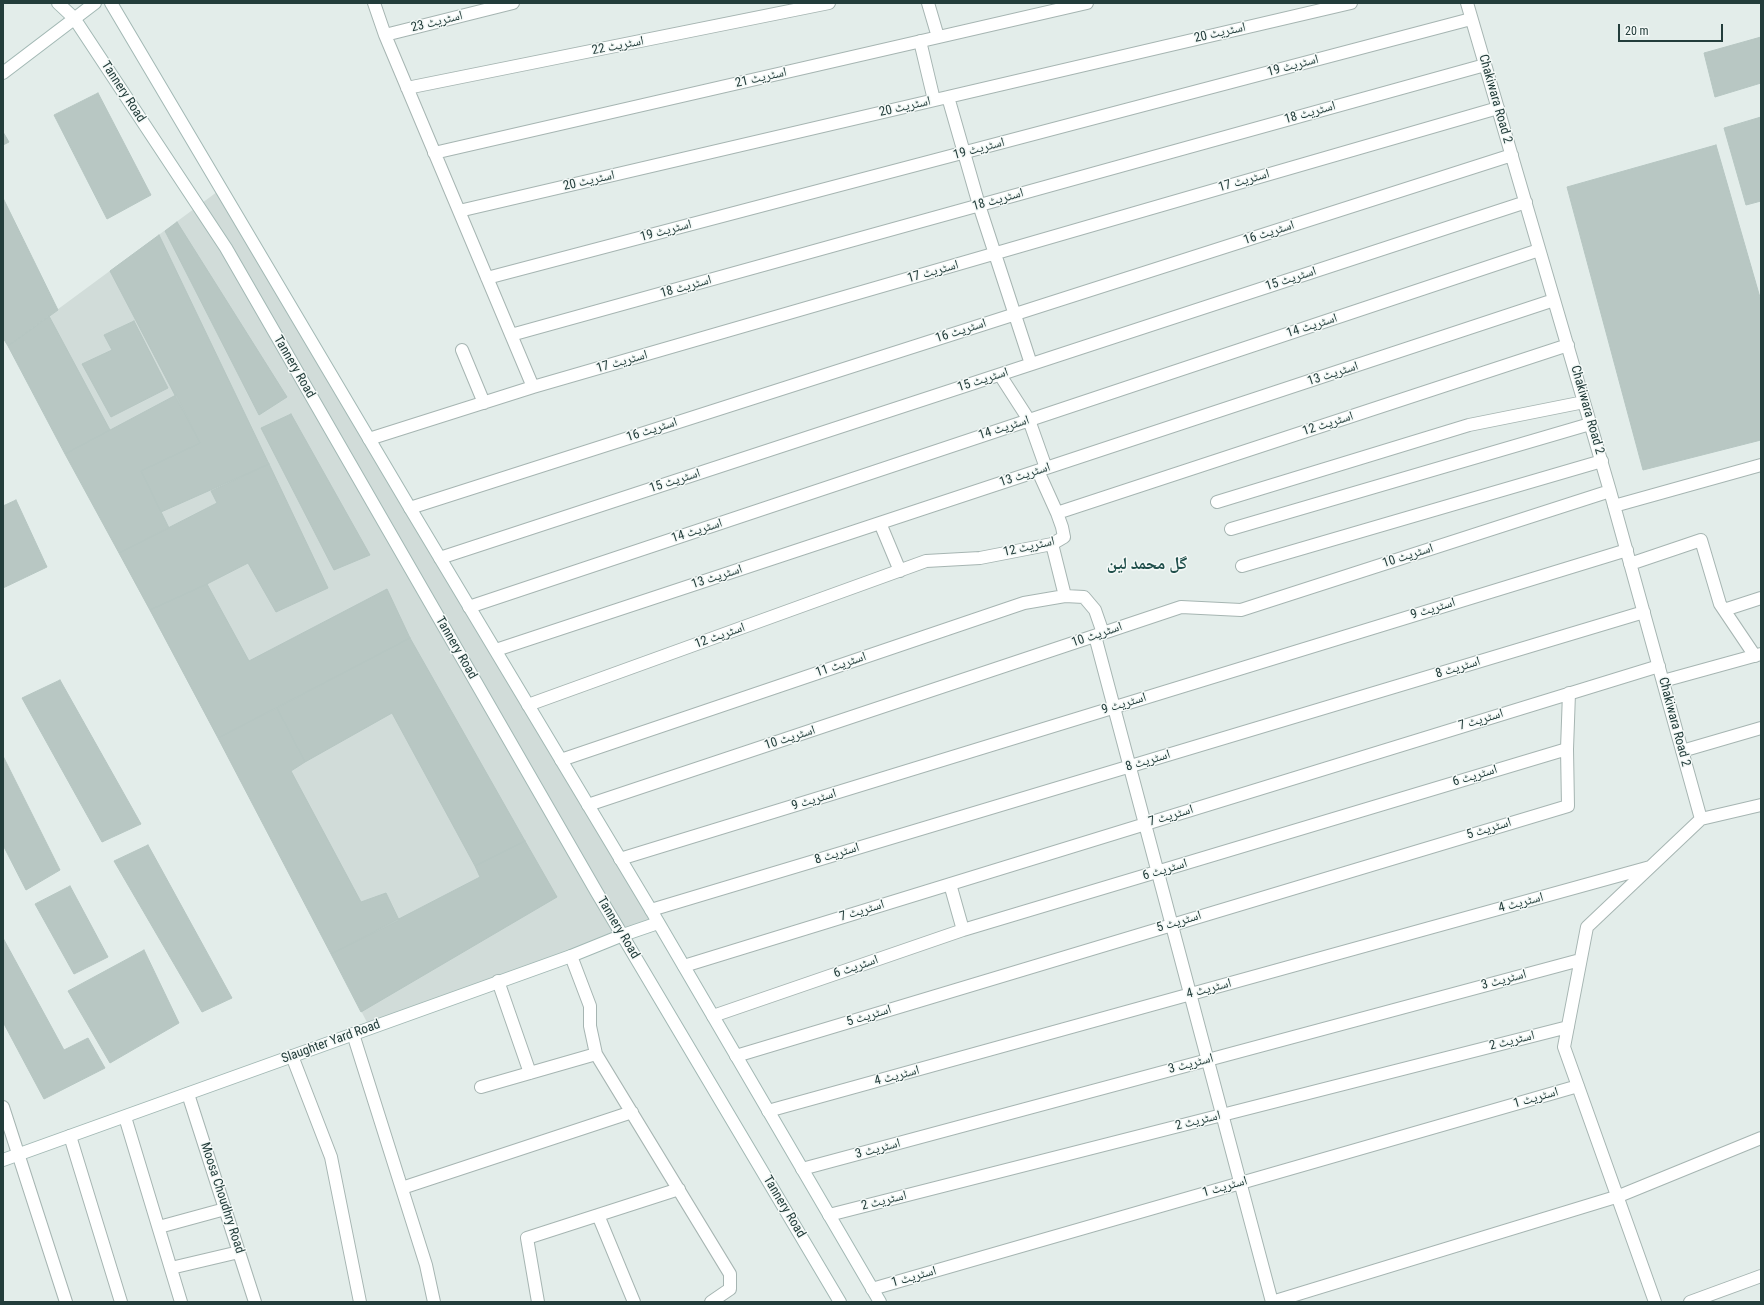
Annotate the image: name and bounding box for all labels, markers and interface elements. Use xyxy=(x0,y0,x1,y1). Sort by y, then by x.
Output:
street label: اسٹریٹ 23 xyxy=(410,8,464,36)
scale bar xyxy=(1620,16,1725,42)
street label: اسٹریٹ 20 xyxy=(1193,19,1247,47)
text: 20 m xyxy=(1625,24,1649,38)
street label: اسٹریٹ 22 xyxy=(591,33,645,59)
street label: اسٹریٹ 19 xyxy=(1266,52,1320,80)
street label: Chakiwara Road 2 xyxy=(1475,53,1515,145)
street label: Tannery Road xyxy=(98,59,148,125)
street label: اسٹریٹ 21 xyxy=(734,64,788,92)
street label: اسٹریٹ 20 xyxy=(878,93,932,121)
street label: اسٹریٹ 18 xyxy=(1283,98,1337,128)
street label: اسٹریٹ 19 xyxy=(952,135,1006,163)
street label: اسٹریٹ 17 xyxy=(1217,166,1271,196)
street label: اسٹریٹ 20 xyxy=(562,167,616,195)
street label: اسٹریٹ 18 xyxy=(971,185,1025,215)
street label: اسٹریٹ 19 xyxy=(639,217,693,245)
street label: اسٹریٹ 16 xyxy=(1242,217,1296,249)
street label: اسٹریٹ 17 xyxy=(906,257,960,287)
street label: اسٹریٹ 15 xyxy=(1264,263,1318,295)
street label: اسٹریٹ 18 xyxy=(659,272,713,302)
street label: اسٹریٹ 14 xyxy=(1285,310,1339,342)
street label: اسٹریٹ 16 xyxy=(934,315,988,347)
street label: Tannery Road xyxy=(270,333,318,401)
street label: اسٹریٹ 17 xyxy=(595,347,649,377)
street label: اسٹریٹ 13 xyxy=(1306,358,1360,390)
street label: اسٹریٹ 15 xyxy=(956,364,1010,396)
street label: Chakiwara Road 2 xyxy=(1567,364,1607,456)
street label: اسٹریٹ 12 xyxy=(1301,408,1355,440)
street label: اسٹریٹ 14 xyxy=(977,412,1031,444)
street label: اسٹریٹ 16 xyxy=(625,414,679,446)
street label: اسٹریٹ 13 xyxy=(998,459,1052,491)
street label: اسٹریٹ 15 xyxy=(648,465,702,497)
street label: اسٹریٹ 14 xyxy=(670,515,724,547)
street label: اسٹریٹ 12 xyxy=(1002,533,1056,561)
street label: اسٹریٹ 10 xyxy=(1381,540,1435,572)
district label: گل محمد لین xyxy=(1107,555,1187,575)
street label: اسٹریٹ 13 xyxy=(690,561,744,593)
street label: اسٹریٹ 9 xyxy=(1409,595,1457,623)
street label: Tannery Road xyxy=(432,614,480,682)
street label: اسٹریٹ 10 xyxy=(1070,619,1124,651)
street label: اسٹریٹ 12 xyxy=(693,620,747,652)
street label: اسٹریٹ 11 xyxy=(814,649,868,681)
street label: اسٹریٹ 8 xyxy=(1434,654,1482,682)
street label: Chakiwara Road 2 xyxy=(1655,676,1693,768)
street label: اسٹریٹ 9 xyxy=(1100,690,1148,718)
street label: اسٹریٹ 7 xyxy=(1457,706,1505,734)
street label: اسٹریٹ 10 xyxy=(763,722,817,754)
street label: اسٹریٹ 8 xyxy=(1124,747,1172,775)
street label: اسٹریٹ 6 xyxy=(1451,762,1499,790)
street label: اسٹریٹ 9 xyxy=(790,786,838,814)
street label: اسٹریٹ 7 xyxy=(1147,802,1195,830)
street label: اسٹریٹ 5 xyxy=(1465,815,1513,843)
street label: اسٹریٹ 8 xyxy=(813,840,861,868)
street label: اسٹریٹ 6 xyxy=(1141,856,1189,884)
street label: اسٹریٹ 4 xyxy=(1497,890,1545,916)
street label: Tannery Road xyxy=(593,894,643,962)
street label: اسٹریٹ 7 xyxy=(838,897,886,925)
street label: اسٹریٹ 5 xyxy=(1155,908,1203,936)
street label: اسٹریٹ 6 xyxy=(832,952,880,982)
street label: اسٹریٹ 3 xyxy=(1480,967,1528,993)
street label: اسٹریٹ 4 xyxy=(1185,976,1233,1002)
street label: اسٹریٹ 5 xyxy=(845,1002,893,1030)
street label: Slaughter Yard Road xyxy=(280,1017,382,1067)
street label: اسٹریٹ 2 xyxy=(1488,1028,1536,1054)
street label: اسٹریٹ 3 xyxy=(1167,1051,1215,1077)
street label: اسٹریٹ 4 xyxy=(873,1063,921,1089)
street label: اسٹریٹ 1 xyxy=(1512,1084,1560,1112)
street label: اسٹریٹ 2 xyxy=(1174,1108,1222,1134)
street label: اسٹریٹ 3 xyxy=(854,1136,902,1162)
street label: Moosa Choudhry Road xyxy=(197,1141,247,1255)
street label: Tannery Road xyxy=(759,1173,809,1241)
street label: اسٹریٹ 1 xyxy=(1201,1173,1249,1201)
street label: اسٹریٹ 2 xyxy=(860,1188,908,1214)
street label: اسٹریٹ 1 xyxy=(890,1263,938,1291)

